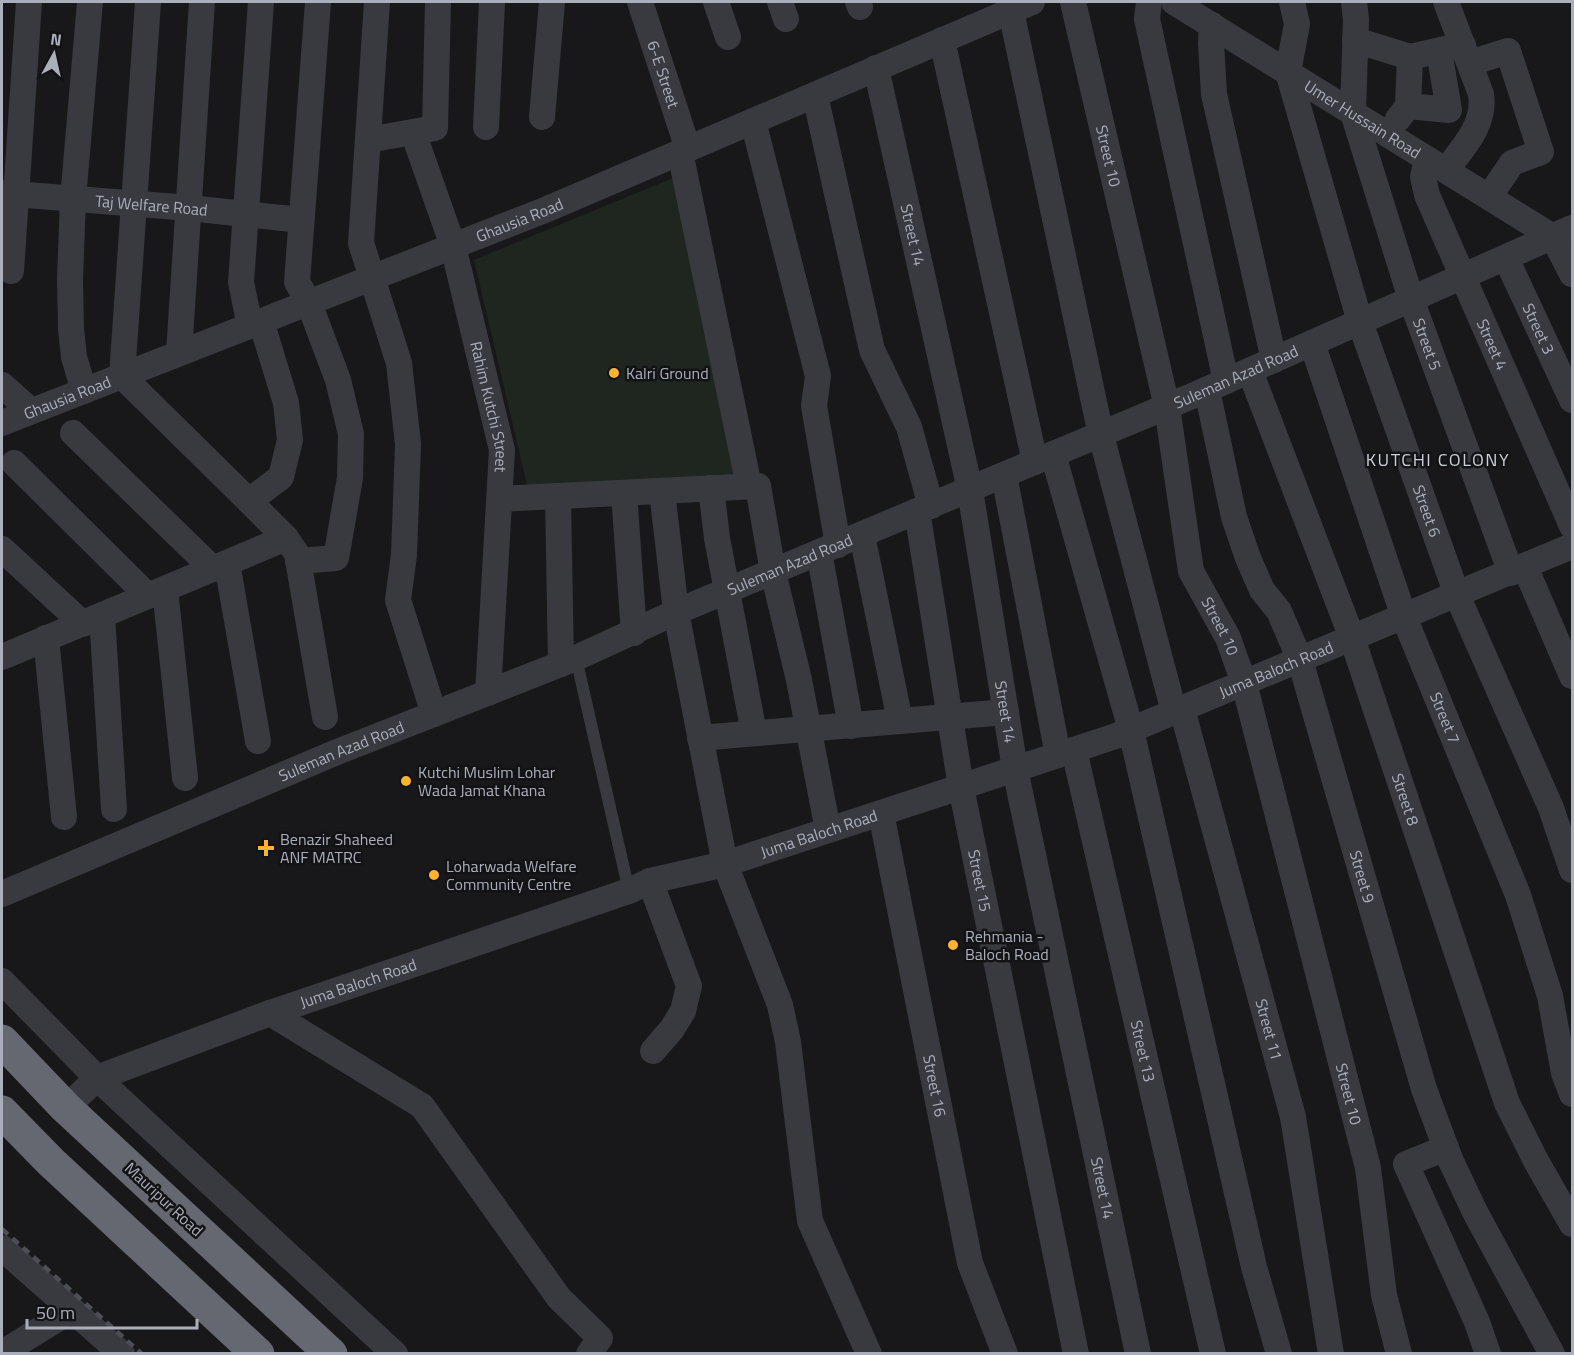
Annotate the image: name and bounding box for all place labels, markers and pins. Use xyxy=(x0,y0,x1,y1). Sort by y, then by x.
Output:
place label: Kalri Ground xyxy=(626,361,709,385)
marker: Kalri Ground xyxy=(607,366,621,380)
place label: Kutchi Muslim Lohar Wada Jamat Khana xyxy=(418,760,556,802)
marker: Kutchi Muslim Lohar Wada Jamat Khana xyxy=(399,774,413,788)
place label: Benazir Shaheed ANF MATRC xyxy=(280,827,393,869)
marker: Benazir Shaheed ANF MATRC xyxy=(257,839,275,857)
place label: Loharwada Welfare Community Centre xyxy=(446,854,577,896)
marker: Loharwada Welfare Community Centre xyxy=(427,868,441,882)
place label: Rehmania - Baloch Road xyxy=(965,924,1049,966)
marker: Rehmania - Baloch Road xyxy=(946,938,960,952)

